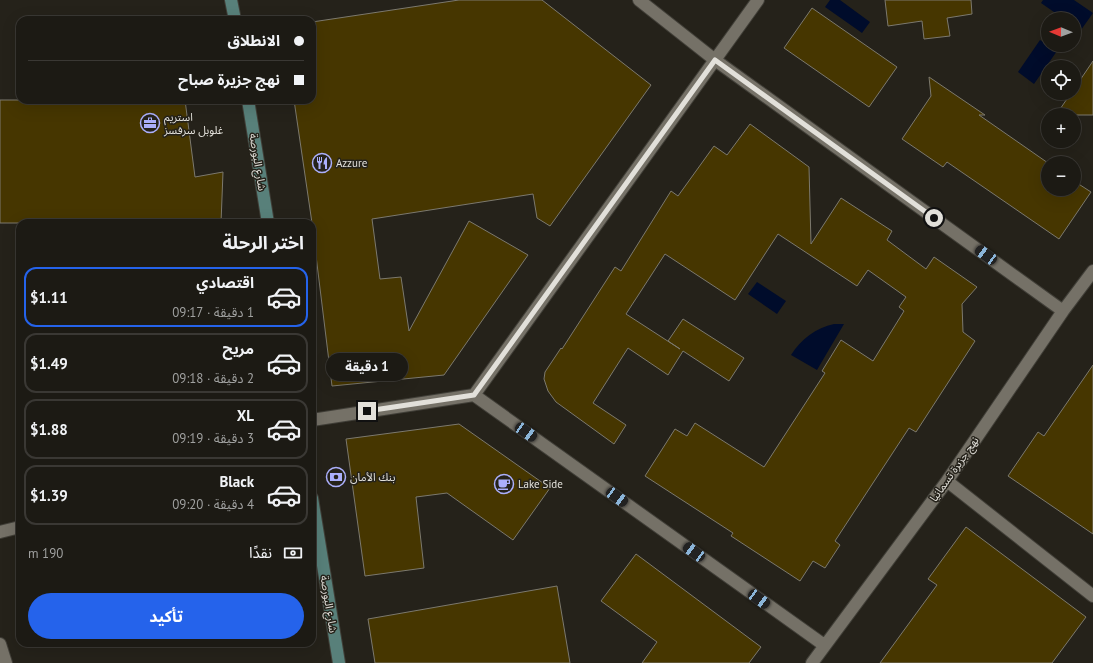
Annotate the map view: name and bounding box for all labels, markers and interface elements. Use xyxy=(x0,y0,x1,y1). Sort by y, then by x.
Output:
north arrow xyxy=(1041,12,1081,52)
map controls xyxy=(1041,12,1081,196)
text: الانطلاق xyxy=(228,31,280,50)
button: locate xyxy=(1041,60,1081,100)
text: نهج جزيرة صباح xyxy=(178,70,280,89)
button: + xyxy=(1041,108,1081,148)
place label: استريم غلوبل سرفسز xyxy=(163,110,224,137)
office icon: استريم غلوبل سرفسز xyxy=(139,112,161,134)
street label: شارع البورصة xyxy=(246,132,269,192)
restaurant icon: Azzure xyxy=(311,152,333,174)
place label: Azzure xyxy=(336,156,368,170)
button: − xyxy=(1041,156,1081,196)
route start xyxy=(925,209,943,227)
text: اختر الرحلة xyxy=(223,231,304,254)
car xyxy=(973,243,999,267)
text: اقتصادي xyxy=(196,273,254,292)
icon: car xyxy=(266,279,302,315)
text: $1.11 xyxy=(30,288,68,307)
text: 1 دقيقة · 09:17 xyxy=(172,304,254,321)
text: مريح xyxy=(222,339,254,358)
icon: car xyxy=(266,345,302,381)
callout: 1 دقيقة xyxy=(326,353,408,381)
text: $1.49 xyxy=(30,354,68,373)
text: 1 دقيقة xyxy=(345,358,389,375)
text: 2 دقيقة · 09:18 xyxy=(172,370,254,387)
route end xyxy=(358,402,376,420)
text: XL xyxy=(237,406,254,425)
icon: car xyxy=(266,411,302,447)
text: $1.88 xyxy=(30,420,68,439)
car xyxy=(513,420,539,444)
text: 3 دقيقة · 09:19 xyxy=(172,430,254,447)
street label: نهج جزيرة تسمانيا xyxy=(926,434,982,505)
bank icon: بنك الأمان xyxy=(325,466,347,488)
place label: بنك الأمان xyxy=(350,470,395,484)
text: Black xyxy=(219,472,254,491)
cafe icon: Lake Side xyxy=(493,473,515,495)
icon: car xyxy=(266,477,302,513)
place label: Lake Side xyxy=(518,477,563,491)
car xyxy=(604,485,630,509)
text: $1.39 xyxy=(30,486,68,505)
text: 4 دقيقة · 09:20 xyxy=(172,496,254,513)
car xyxy=(681,540,707,564)
icon: cash xyxy=(282,542,304,564)
text: نقدًا xyxy=(249,543,272,562)
text: 190 m xyxy=(28,545,63,562)
street label: شارع البورصة xyxy=(317,574,340,634)
car xyxy=(746,587,772,611)
button: تأكيد xyxy=(28,593,304,639)

